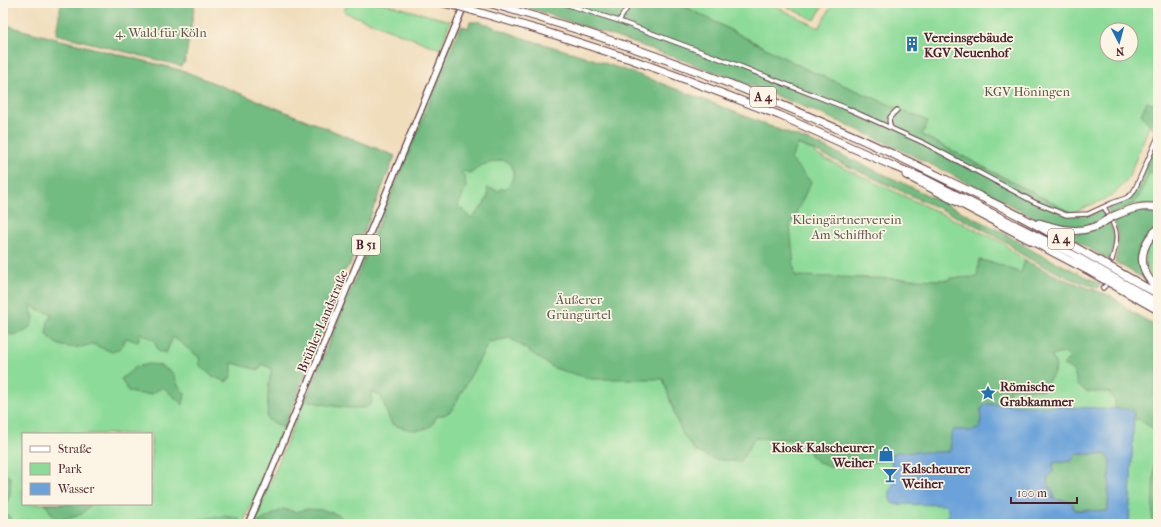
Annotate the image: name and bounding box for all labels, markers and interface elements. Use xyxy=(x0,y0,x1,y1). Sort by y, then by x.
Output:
north arrow xyxy=(1099,22,1139,62)
park label: 4. Wald für Köln xyxy=(115,25,207,40)
place label: Vereinsgebäude KGV Neuenhof xyxy=(923,30,1014,60)
building icon: Vereinsgebäude KGV Neuenhof xyxy=(903,35,921,53)
text: N xyxy=(1115,45,1125,58)
park label: KGV Höningen xyxy=(984,84,1070,99)
road number: A 4 xyxy=(750,87,776,107)
park label: Kleingärtnerverein Am Schiffhof xyxy=(792,212,902,242)
road number: A 4 xyxy=(1048,229,1074,249)
road number: B 51 xyxy=(352,235,380,255)
street label: Brühler Landstraße xyxy=(294,267,351,375)
park label: Äußerer Grüngürtel xyxy=(547,292,612,322)
place label: Römische Grabkammer xyxy=(1000,379,1074,409)
place icon: Römische Grabkammer xyxy=(979,384,997,402)
legend xyxy=(22,433,152,505)
place label: Kiosk Kalscheurer Weiher xyxy=(772,440,874,470)
text: Straße xyxy=(58,442,92,456)
shop icon: Kiosk Kalscheurer Weiher xyxy=(877,445,895,463)
place label: Kalscheurer Weiher xyxy=(901,461,971,491)
text: Park xyxy=(58,462,83,476)
bar icon: Kalscheurer Weiher xyxy=(881,466,899,484)
scale bar xyxy=(1011,479,1077,505)
text: Wasser xyxy=(57,482,95,496)
text: 100 m xyxy=(1017,486,1047,500)

